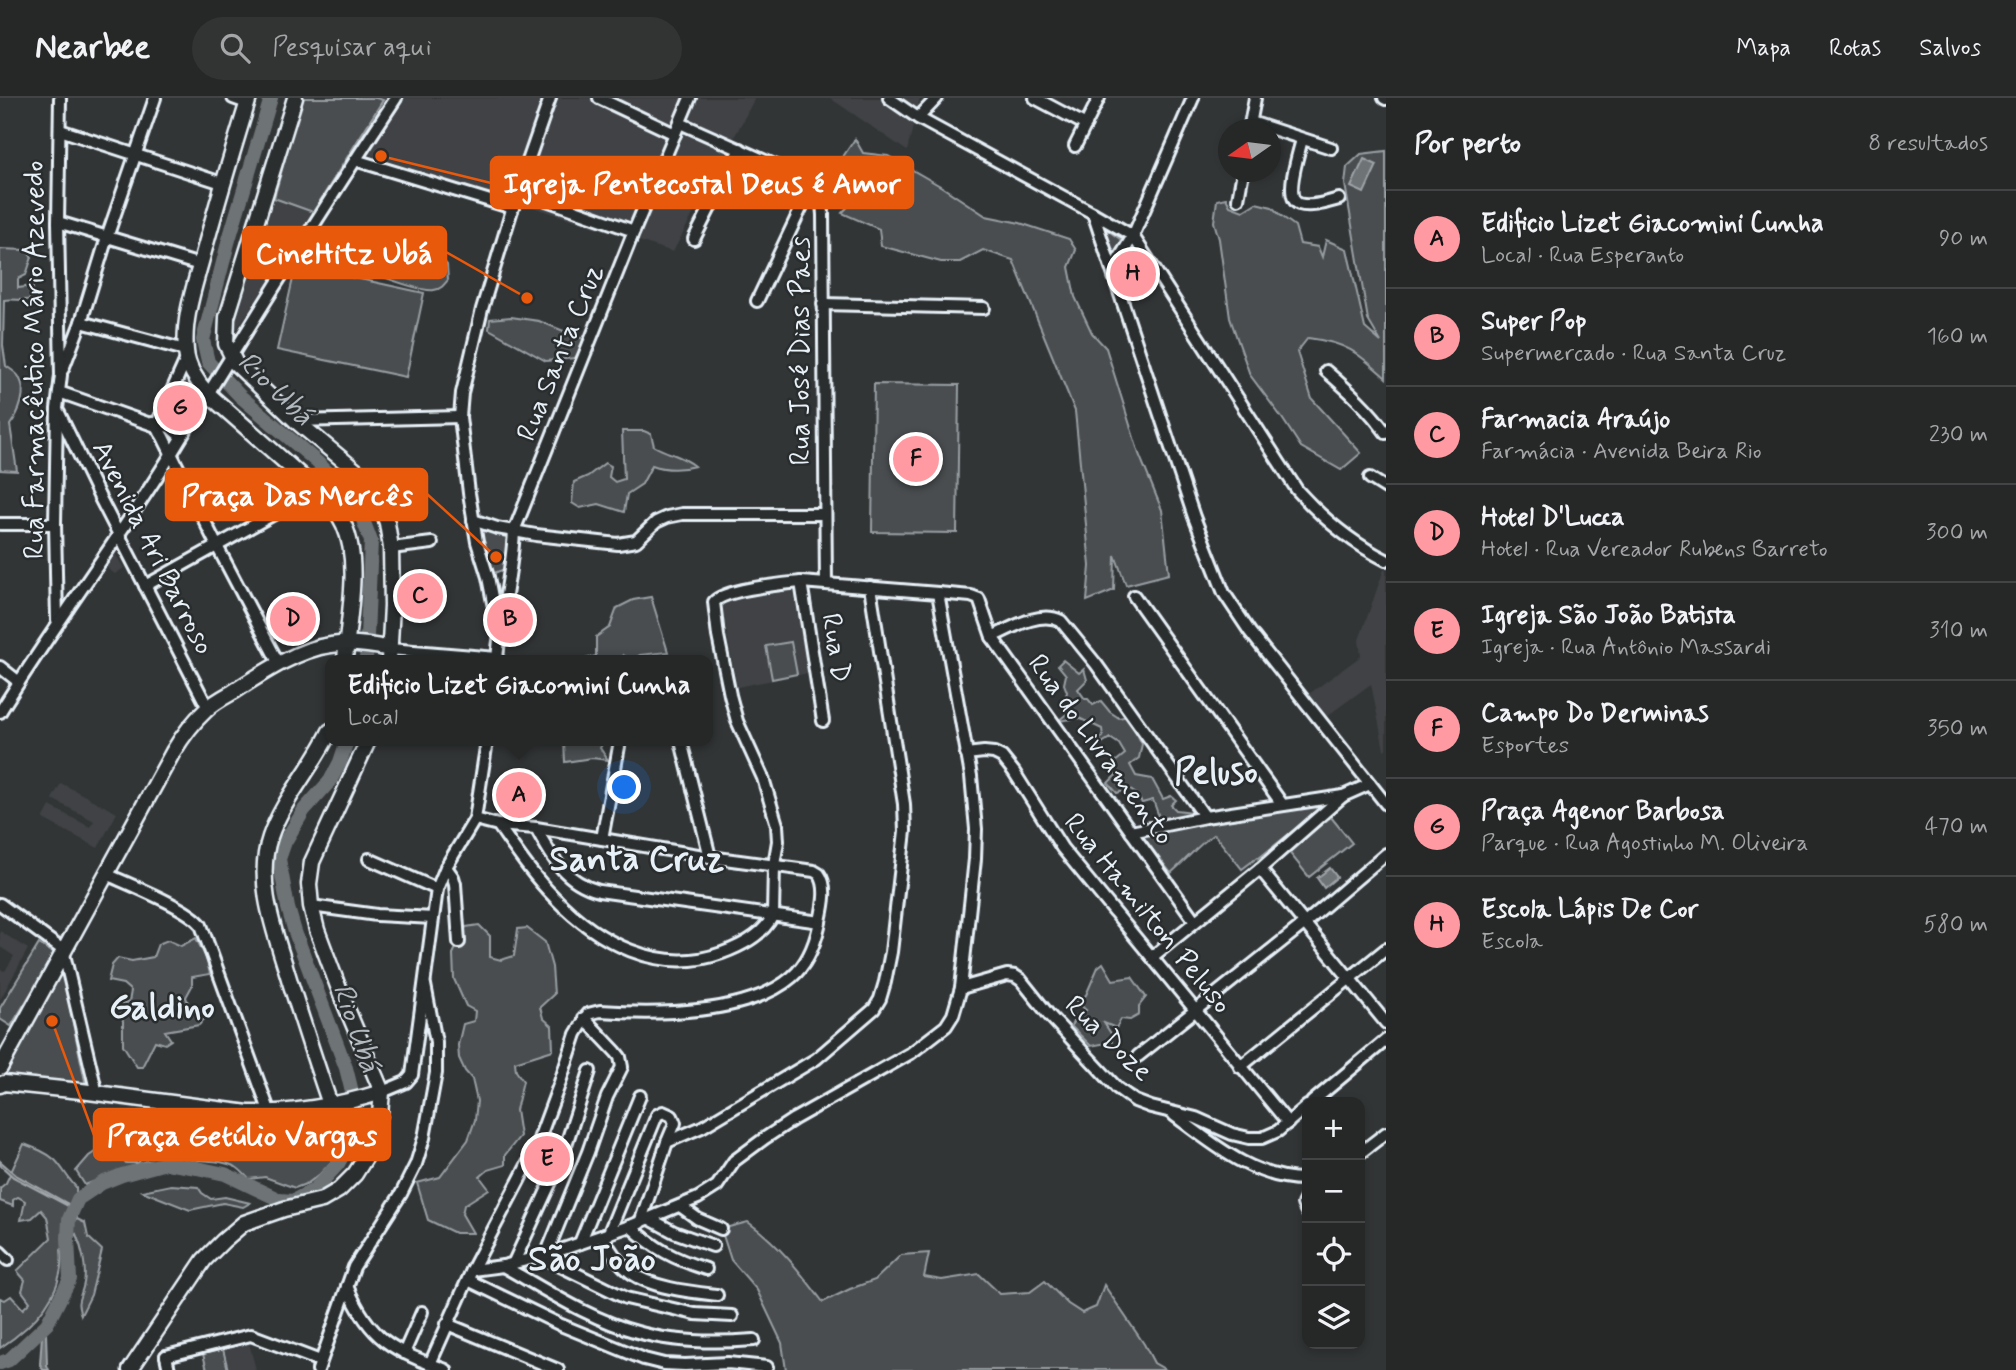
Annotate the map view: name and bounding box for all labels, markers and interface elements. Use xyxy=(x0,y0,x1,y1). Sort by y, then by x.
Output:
search box xyxy=(192,17,682,80)
text: Nearbee xyxy=(35,26,150,70)
icon: search xyxy=(216,29,254,67)
text: Pesquisar aqui xyxy=(272,31,432,65)
text: Mapa xyxy=(1736,33,1791,64)
text: Rotas xyxy=(1829,33,1881,64)
text: Salvos xyxy=(1919,33,1981,64)
north arrow xyxy=(1218,119,1281,182)
text: Por perto xyxy=(1414,124,1521,163)
text: 8 resultados xyxy=(1868,129,1988,159)
callout: Igreja Pentecostal Deus é Amor xyxy=(491,157,913,208)
street label: Rua Farmacêutico Mário Azevedo xyxy=(17,161,54,559)
text: Igreja Pentecostal Deus é Amor xyxy=(503,165,902,205)
text: Edificio Lizet Giacomini Cunha xyxy=(1481,207,1824,241)
text: A xyxy=(1429,224,1445,254)
text: 90 m xyxy=(1939,224,1988,254)
callout: CineHitz Ubá xyxy=(243,227,446,278)
text: CineHitz Ubá xyxy=(256,235,432,274)
street label: Rua José Dias Paes xyxy=(783,236,820,466)
text: Local · Rua Esperanto xyxy=(1481,241,1684,271)
pin: H xyxy=(1110,248,1156,300)
street label: Rua Santa Cruz xyxy=(509,259,613,447)
text: Super Pop xyxy=(1481,305,1586,339)
text: B xyxy=(1430,322,1444,352)
text: 160 m xyxy=(1927,322,1988,352)
text: Supermercado · Rua Santa Cruz xyxy=(1481,339,1786,369)
water label: Rio Ubá xyxy=(228,343,322,435)
pin: G xyxy=(157,382,203,434)
text: Farmacia Araújo xyxy=(1481,403,1670,437)
text: C xyxy=(1429,420,1445,450)
text: 230 m xyxy=(1929,420,1988,450)
pin: F xyxy=(893,433,939,485)
street label: Avenida Ari Barroso xyxy=(82,435,222,661)
text: Farmácia · Avenida Beira Rio xyxy=(1481,437,1762,467)
callout: Praça Das Mercês xyxy=(166,469,427,520)
text: Praça Das Mercês xyxy=(181,477,414,516)
text: Hotel D'Lucca xyxy=(1481,501,1625,535)
text: D xyxy=(1429,518,1445,548)
text: 300 m xyxy=(1926,518,1988,548)
text: Hotel · Rua Vereador Rubens Barreto xyxy=(1481,535,1828,565)
pin: C xyxy=(397,570,443,622)
pin: D xyxy=(270,593,316,645)
pin: B xyxy=(487,594,533,646)
text: Igreja São João Batista xyxy=(1481,599,1736,633)
street label: Rua D xyxy=(811,611,859,685)
text: E xyxy=(1430,616,1444,646)
text: 310 m xyxy=(1929,616,1988,646)
text: Igreja · Rua Antônio Massardi xyxy=(1481,633,1771,663)
street label: Rua do Livramento xyxy=(1018,647,1182,853)
popup xyxy=(325,655,713,746)
text: Edificio Lizet Giacomini Cunha xyxy=(348,669,690,703)
text: Campo Do Derminas xyxy=(1481,697,1709,731)
text: Local xyxy=(348,703,398,733)
text: F xyxy=(1431,714,1443,744)
text: 350 m xyxy=(1927,714,1988,744)
text: Esportes xyxy=(1481,731,1569,761)
district label: Peluso xyxy=(1174,750,1258,796)
pin: A xyxy=(496,769,542,821)
your location xyxy=(607,770,641,804)
text: Praça Agenor Barbosa xyxy=(1481,795,1725,829)
street label: Rua Hamilton Peluso xyxy=(1055,806,1239,1022)
text: G xyxy=(1429,812,1445,842)
text: 470 m xyxy=(1925,812,1988,842)
text: Parque · Rua Agostinho M. Oliveira xyxy=(1481,829,1808,859)
district label: Santa Cruz xyxy=(550,837,725,883)
text: Escola Lápis De Cor xyxy=(1481,893,1698,927)
text: H xyxy=(1429,910,1445,940)
text: 580 m xyxy=(1923,910,1988,940)
text: Escola xyxy=(1481,927,1543,957)
water label: Rio Ubá xyxy=(323,978,389,1078)
district label: Galdino xyxy=(109,985,215,1031)
street label: Rua Doze xyxy=(1056,988,1160,1090)
map controls xyxy=(1302,1097,1365,1349)
button: + xyxy=(1302,1097,1365,1160)
callout: Praça Getúlio Vargas xyxy=(94,1109,390,1160)
text: Praça Getúlio Vargas xyxy=(107,1117,378,1159)
pin: E xyxy=(524,1133,570,1185)
button: − xyxy=(1302,1160,1365,1223)
button: locate xyxy=(1302,1223,1365,1286)
district label: São João xyxy=(528,1237,656,1283)
button: layers xyxy=(1302,1286,1365,1349)

